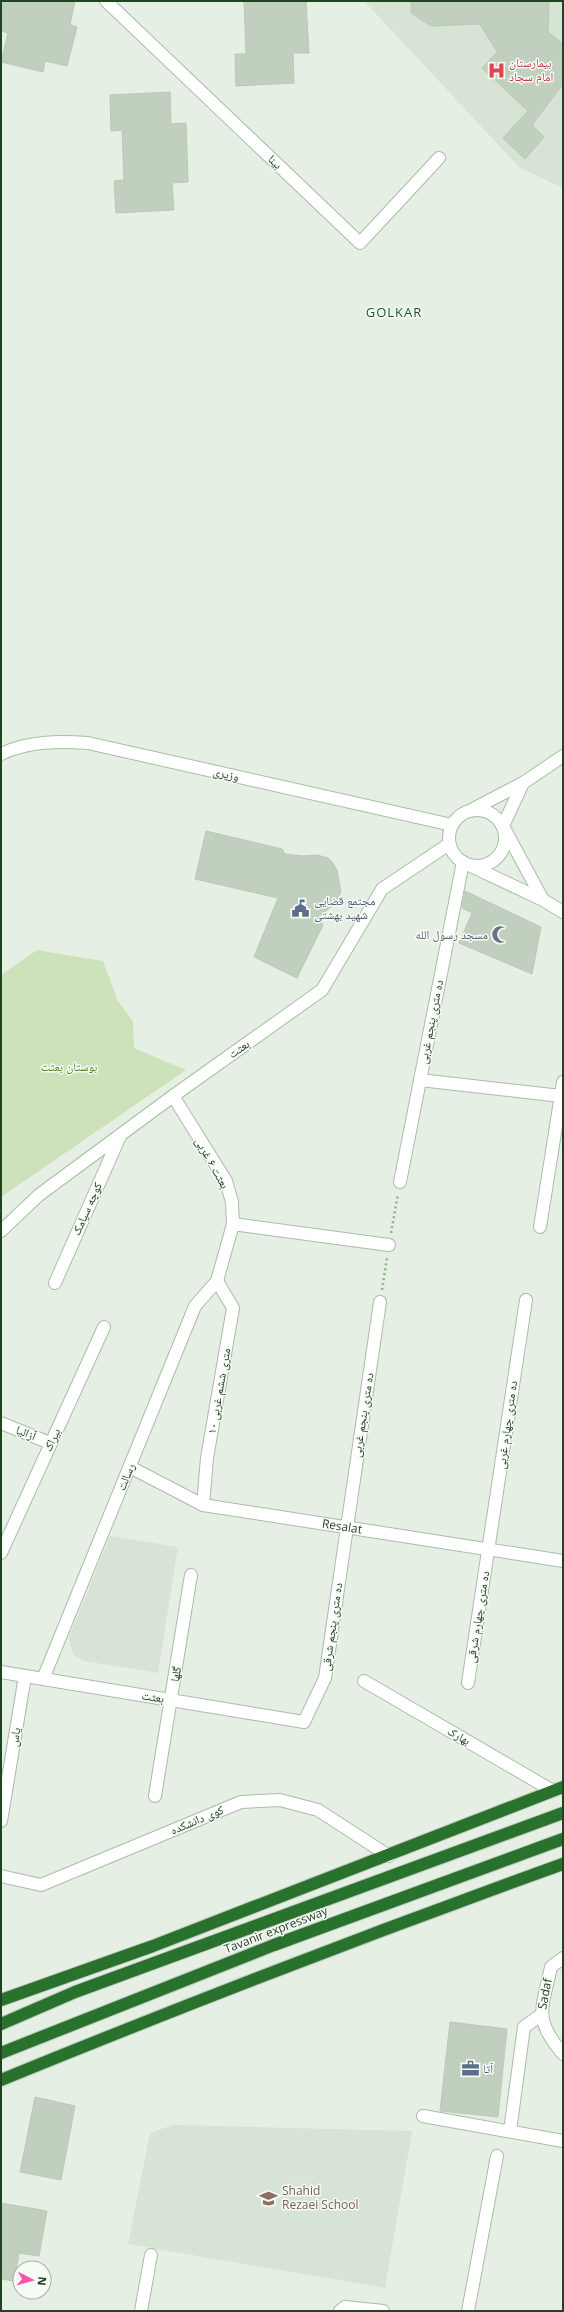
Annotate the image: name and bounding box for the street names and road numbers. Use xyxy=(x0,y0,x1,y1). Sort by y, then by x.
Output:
street label: بینا xyxy=(264,151,286,173)
street label: وزیری xyxy=(211,762,241,785)
street label: ده متری پنجم غربی xyxy=(414,978,447,1066)
street label: بعثت xyxy=(225,1035,253,1062)
street label: بعثت ۶ غربی xyxy=(191,1134,234,1192)
street label: کوچه سیامک xyxy=(67,1179,106,1238)
street label: ۱۰ متری ششم غربی xyxy=(203,1347,234,1435)
street label: ده متری پنجم غربی xyxy=(347,1371,378,1459)
street label: ده متری چهارم غربی xyxy=(492,1379,521,1470)
street label: آزالیا xyxy=(14,1421,40,1445)
street label: بیراک xyxy=(39,1425,64,1454)
street label: رسالت xyxy=(112,1460,139,1493)
street label: Resalat xyxy=(321,1515,363,1538)
street label: ده متری چهارم شرقی xyxy=(462,1570,493,1664)
street label: ده متری پنجم شرقی xyxy=(317,1582,346,1672)
street label: گلها xyxy=(166,1665,185,1683)
street label: بعثت xyxy=(141,1686,165,1707)
street label: بهارک xyxy=(445,1722,474,1749)
street label: یاس xyxy=(5,1726,24,1748)
street label: کوی دانشکده xyxy=(168,1801,226,1838)
street label: Tavanir expressway xyxy=(222,1902,331,1957)
street label: Sadaf xyxy=(533,1976,556,2011)

